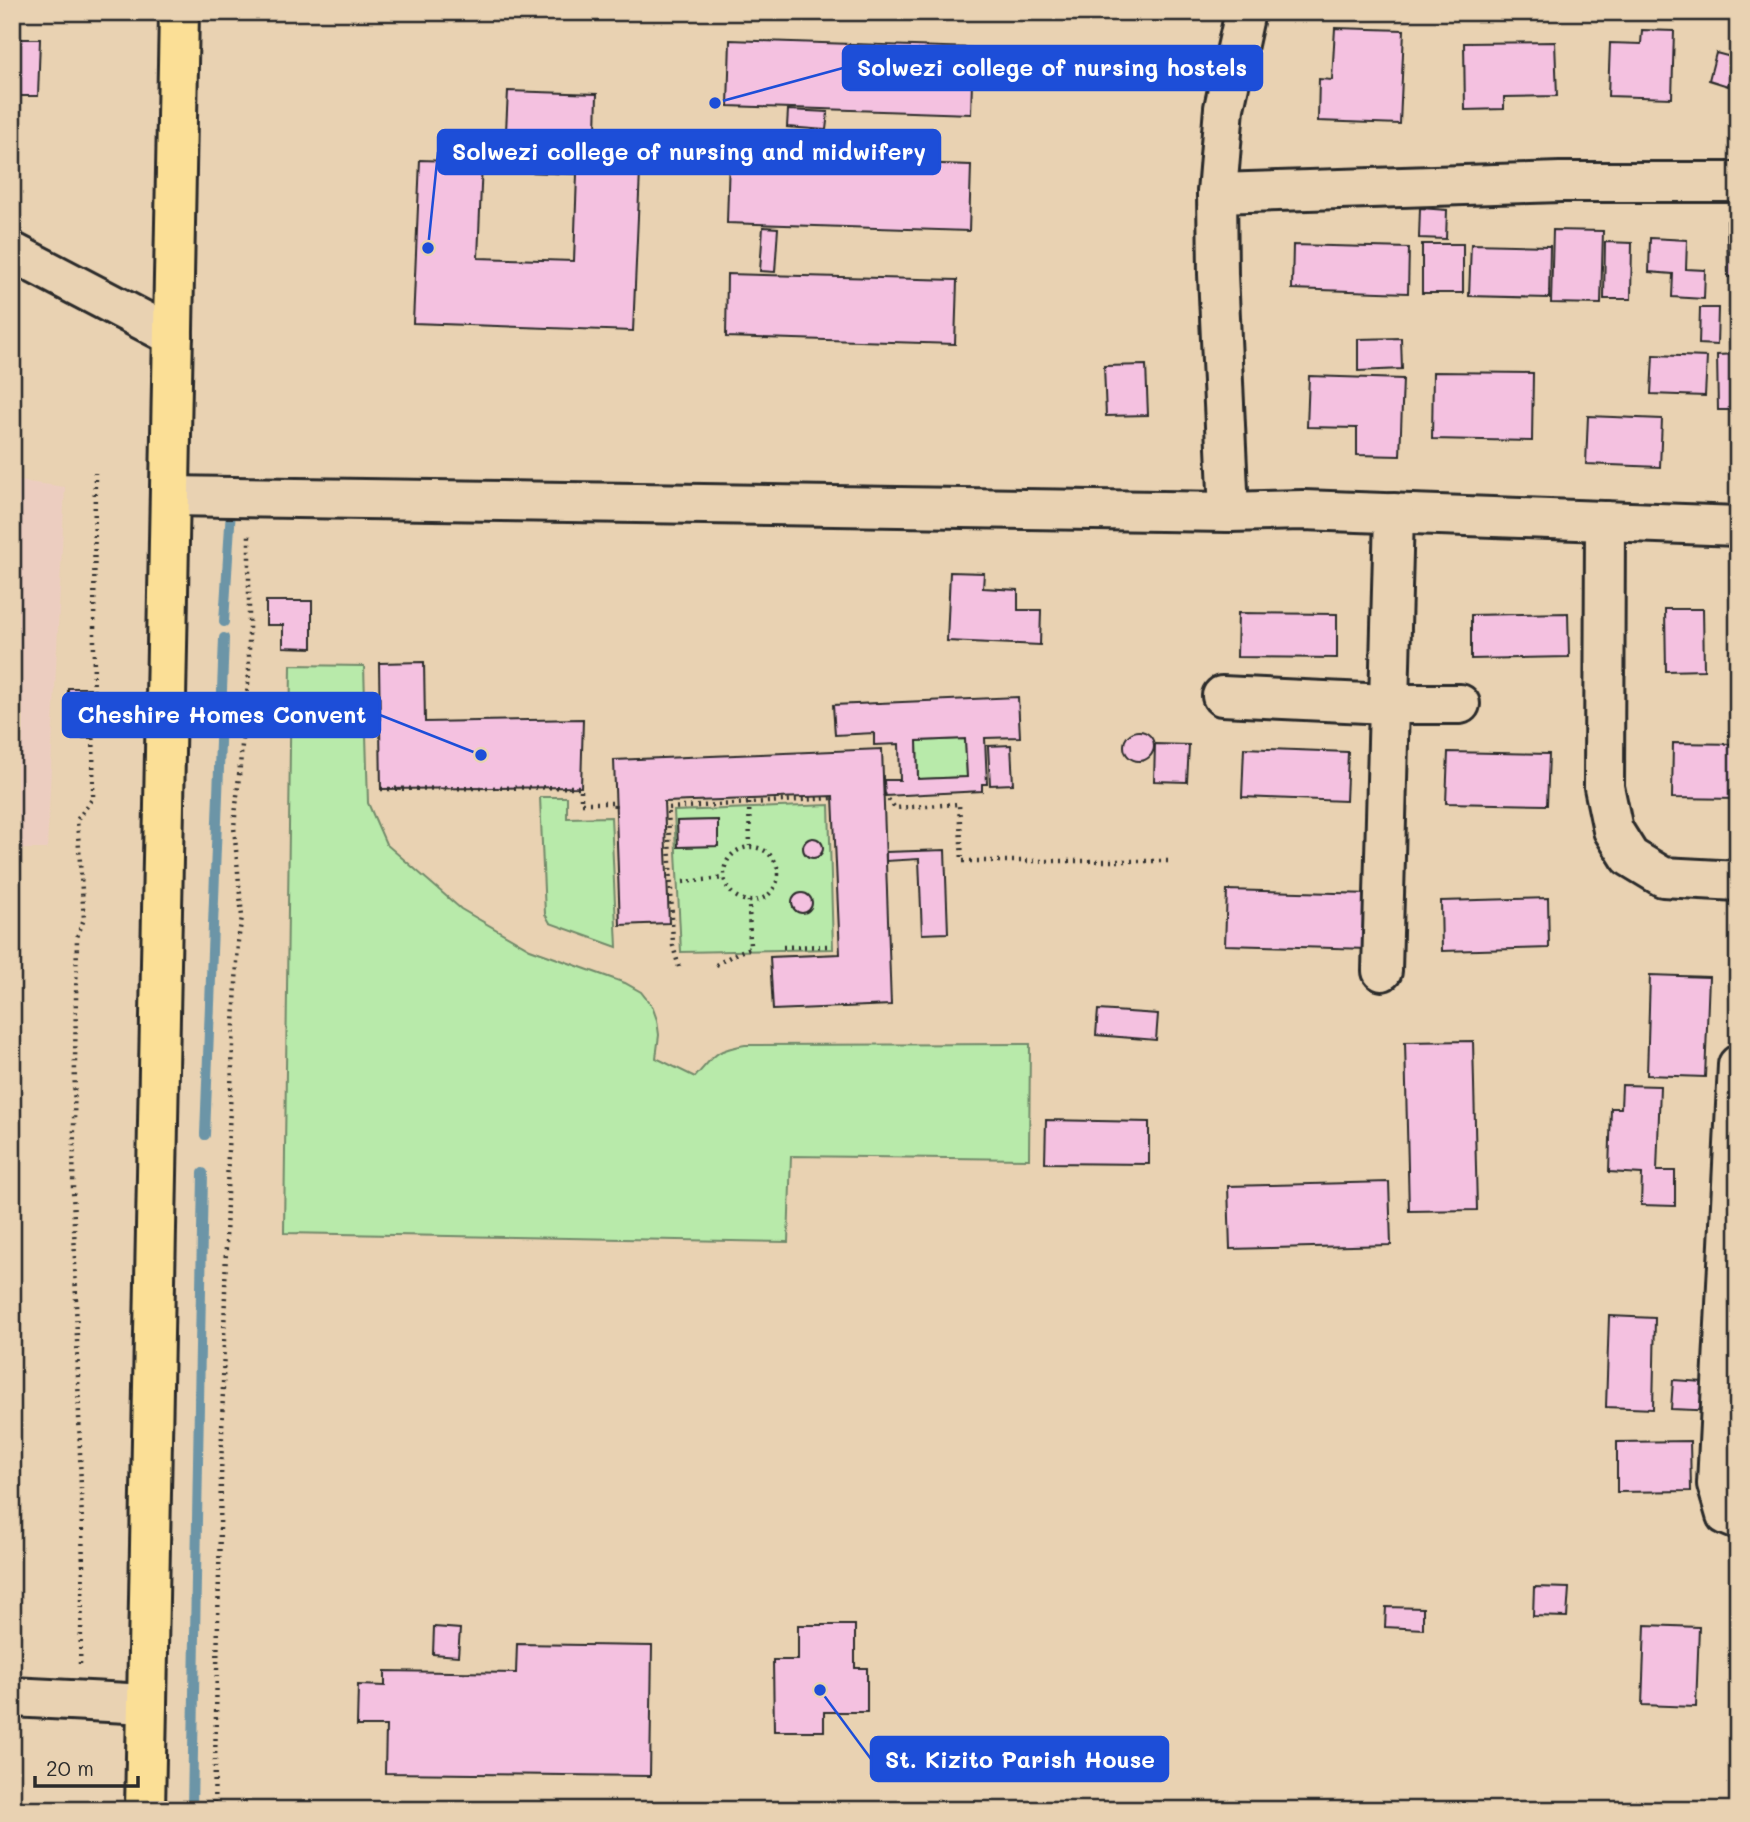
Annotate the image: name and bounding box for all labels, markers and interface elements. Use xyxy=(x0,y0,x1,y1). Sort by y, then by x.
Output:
callout: Solwezi college of nursing hostels xyxy=(843,46,1262,90)
text: Solwezi college of nursing hostels xyxy=(857,52,1247,82)
callout: Solwezi college of nursing and midwifery xyxy=(438,130,940,174)
text: Solwezi college of nursing and midwifery xyxy=(452,136,926,166)
callout: Cheshire Homes Convent xyxy=(63,693,380,737)
text: Cheshire Homes Convent xyxy=(78,699,366,729)
callout: St. Kizito Parish House xyxy=(871,1737,1168,1781)
text: St. Kizito Parish House xyxy=(885,1744,1155,1774)
scale bar xyxy=(35,1745,138,1789)
text: 20 m xyxy=(46,1754,94,1781)

